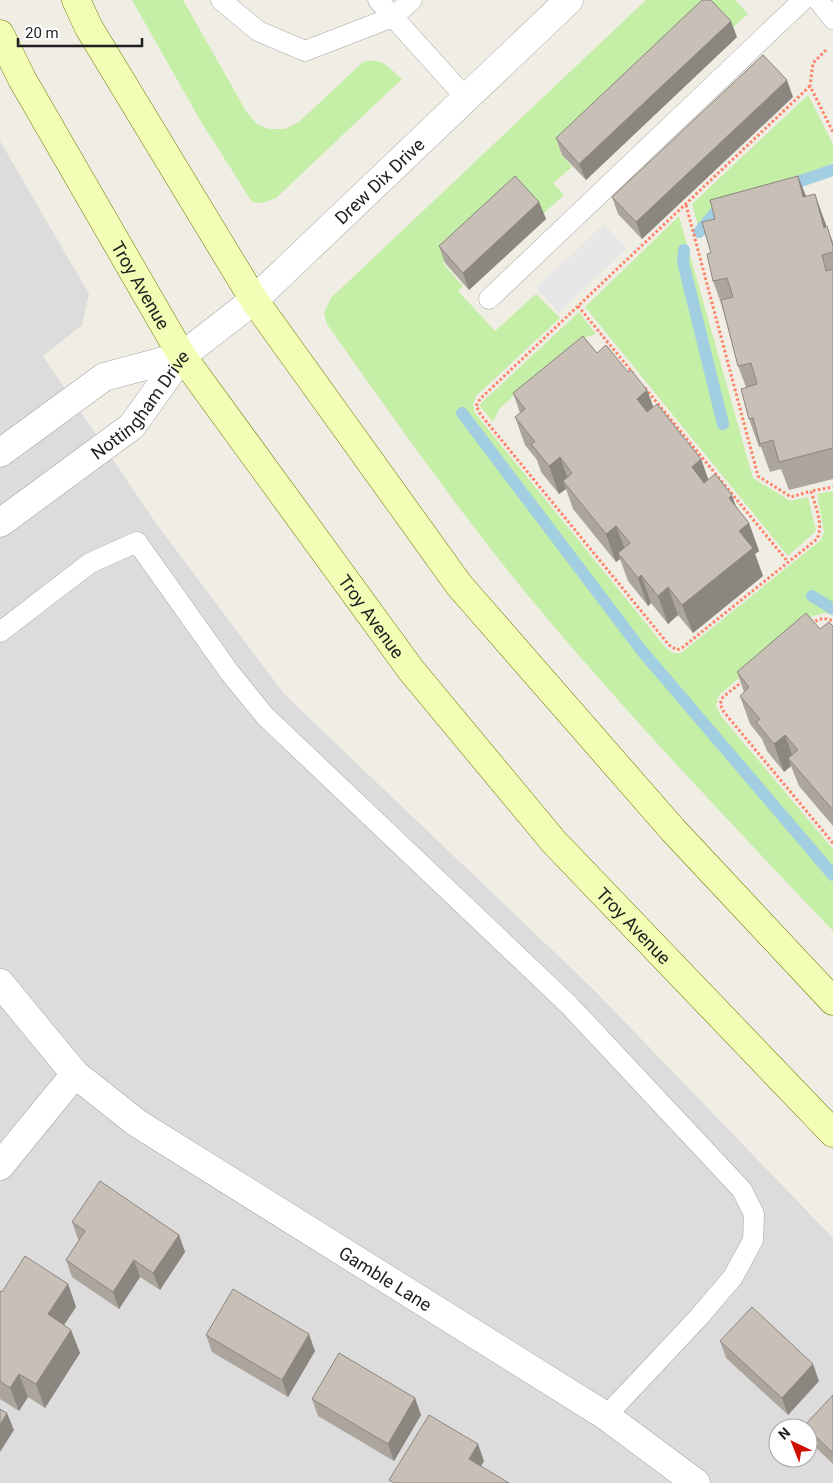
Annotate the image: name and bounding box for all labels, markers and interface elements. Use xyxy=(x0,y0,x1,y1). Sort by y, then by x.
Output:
scale bar xyxy=(18,15,141,47)
text: 20 m xyxy=(25,24,59,42)
street label: Drew Dix Drive xyxy=(330,133,428,228)
street label: Troy Avenue xyxy=(107,237,175,333)
street label: Nottingham Drive xyxy=(87,345,192,463)
street label: Troy Avenue xyxy=(334,570,409,662)
street label: Troy Avenue xyxy=(593,883,676,968)
street label: Gamble Lane xyxy=(335,1241,436,1315)
north arrow xyxy=(768,1418,818,1468)
text: N xyxy=(775,1424,793,1443)

